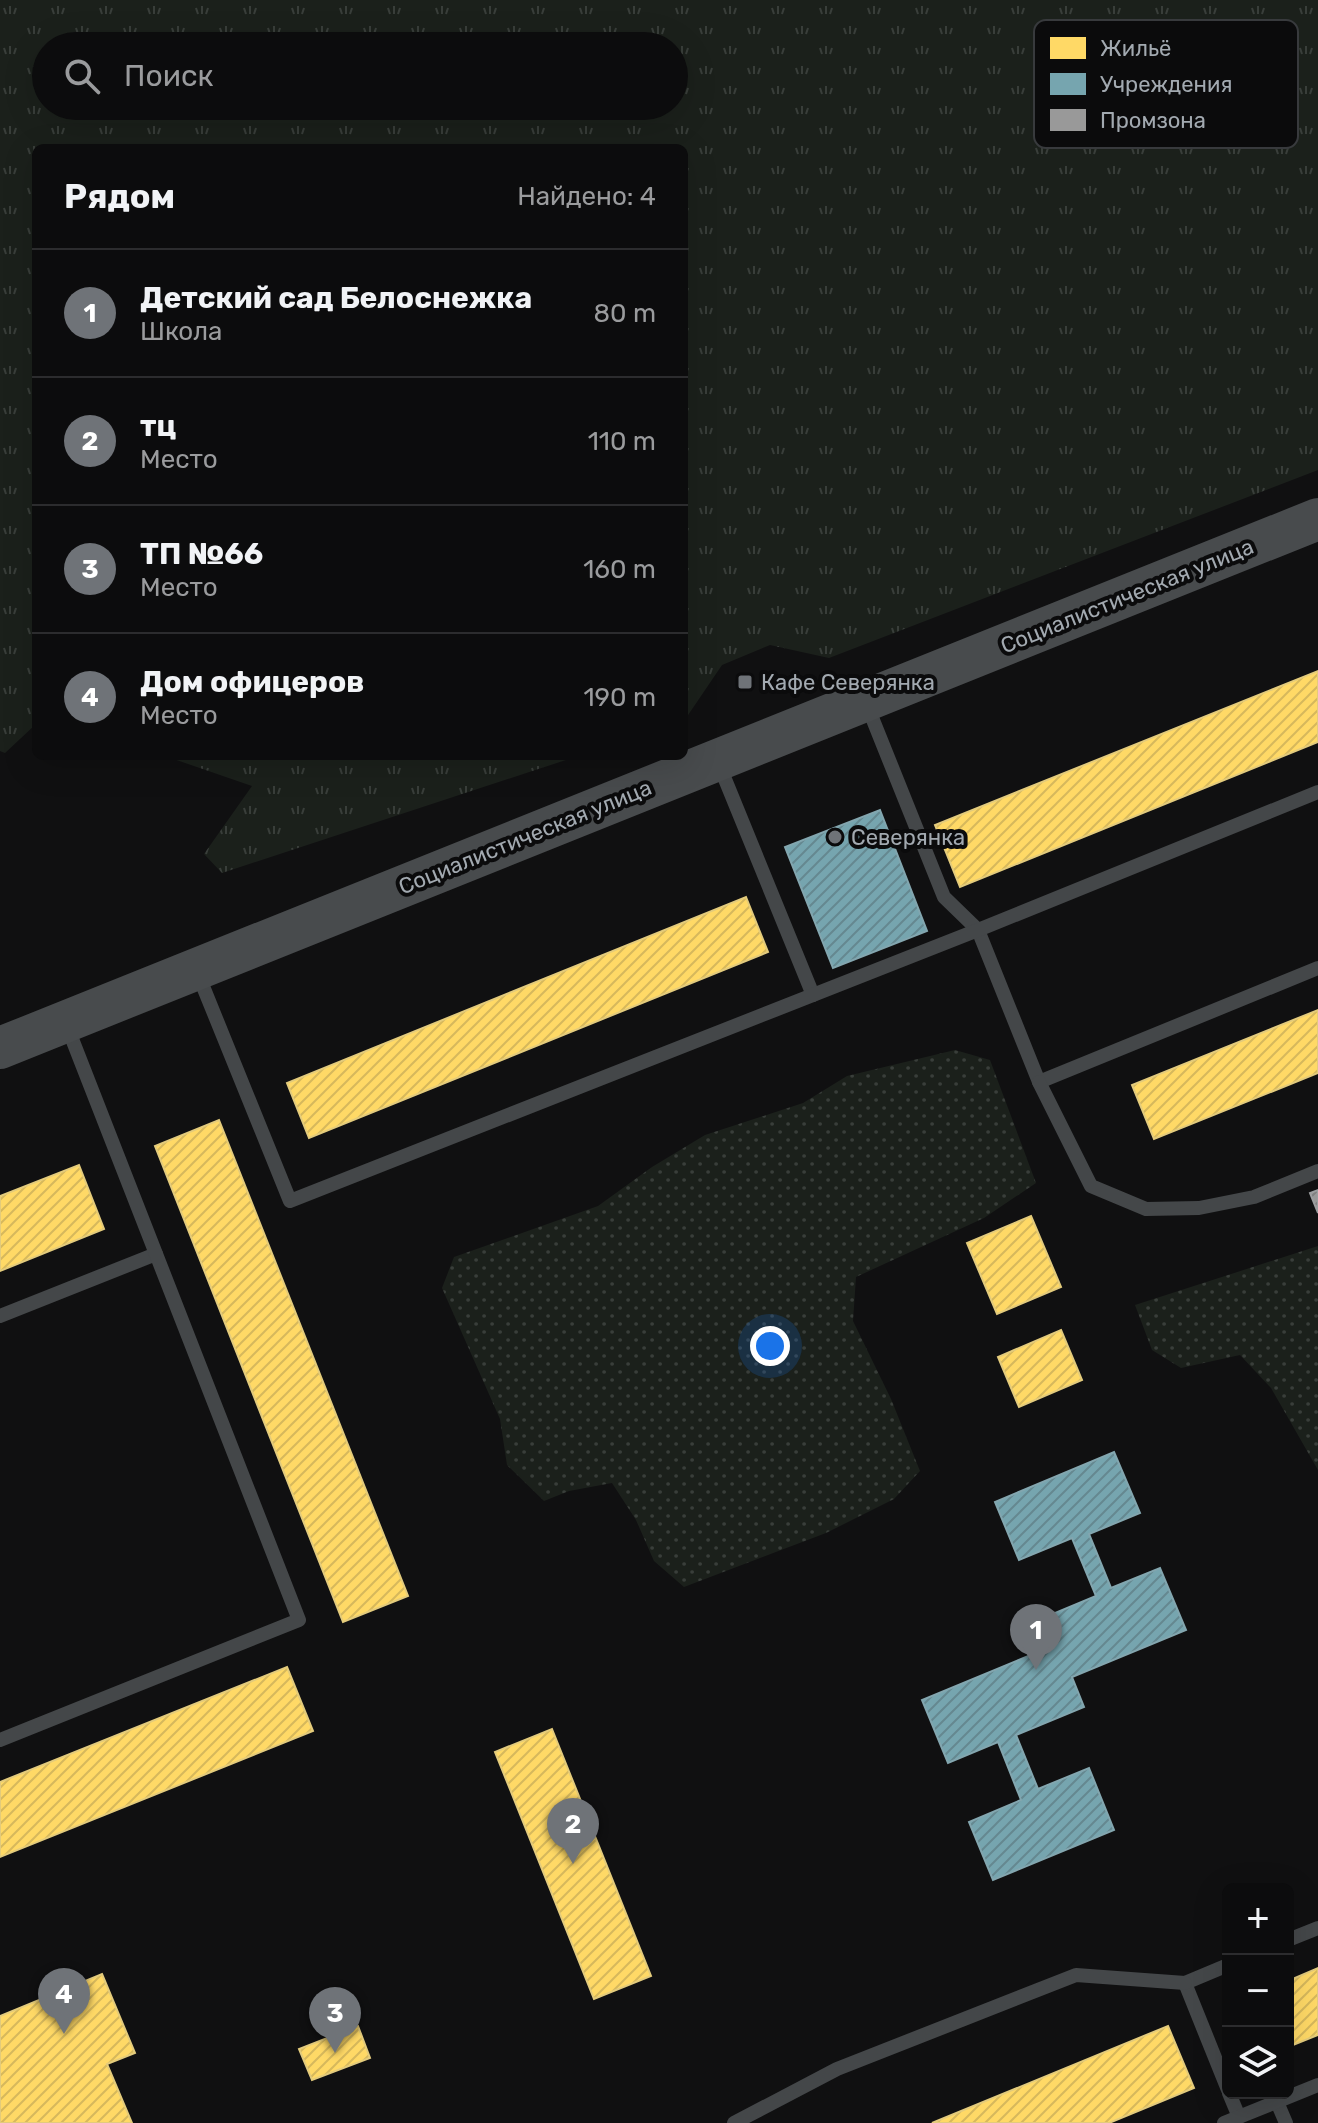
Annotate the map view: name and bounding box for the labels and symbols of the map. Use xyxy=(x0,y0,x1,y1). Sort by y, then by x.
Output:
legend xyxy=(1034,20,1298,148)
text: Жильё xyxy=(1100,35,1171,62)
text: Учреждения xyxy=(1100,71,1232,98)
text: Промзона xyxy=(1100,107,1206,134)
street label: Социалистическая улица xyxy=(997,533,1257,659)
place label: Кафе Северянка xyxy=(761,669,935,696)
marker: Кафе Северянка xyxy=(736,673,754,691)
street label: Социалистическая улица xyxy=(395,774,655,900)
place label: Северянка xyxy=(851,824,965,851)
marker: Северянка xyxy=(826,828,844,846)
your location xyxy=(750,1326,790,1366)
pin: 1 xyxy=(1010,1604,1062,1670)
pin: 2 xyxy=(547,1798,599,1864)
pin: 4 xyxy=(38,1968,90,2034)
pin: 3 xyxy=(309,1987,361,2053)

